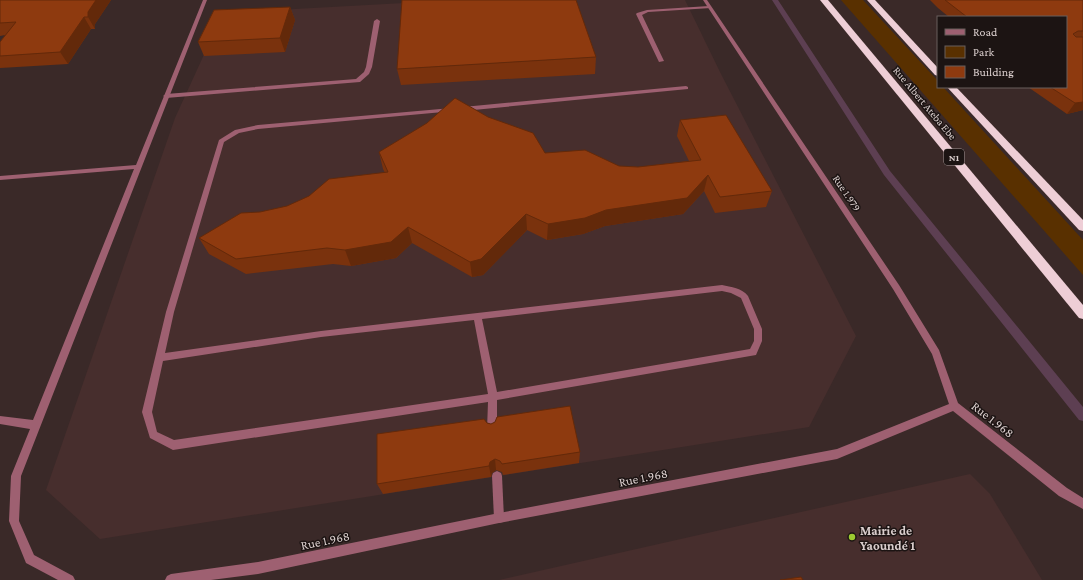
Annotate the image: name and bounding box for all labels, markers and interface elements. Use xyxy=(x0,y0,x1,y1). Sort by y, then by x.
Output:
legend xyxy=(937,16,1067,88)
text: Road xyxy=(973,25,998,39)
text: Park xyxy=(973,45,995,59)
street label: Rue Albert Ateba Ebe xyxy=(891,64,959,142)
text: Building xyxy=(973,65,1014,79)
road number: N1 xyxy=(944,149,964,165)
street label: Rue 1.979 xyxy=(831,173,863,213)
street label: Rue 1.968 xyxy=(969,398,1017,441)
street label: Rue 1.968 xyxy=(617,465,669,490)
place label: Mairie de Yaoundé 1 xyxy=(860,523,915,553)
street label: Rue 1.968 xyxy=(299,528,351,553)
marker: Mairie de Yaoundé 1 xyxy=(847,532,857,542)

